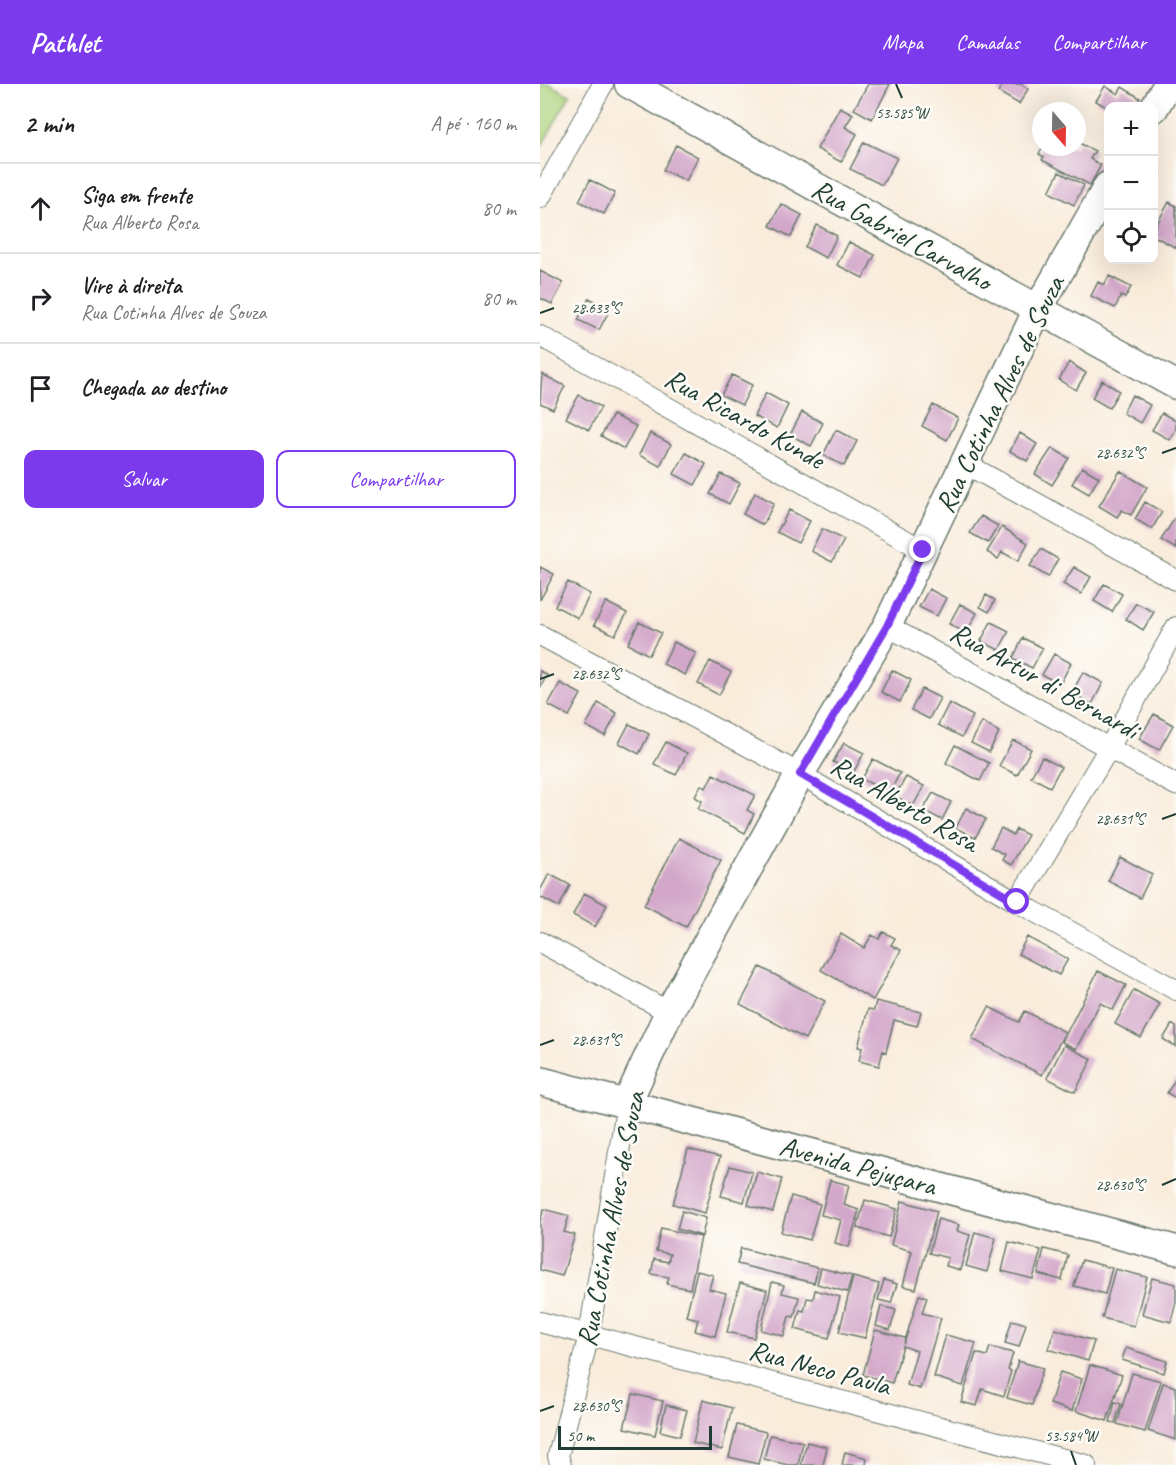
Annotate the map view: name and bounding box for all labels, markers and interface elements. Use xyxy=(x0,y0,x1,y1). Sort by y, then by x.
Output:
text: Pathlet xyxy=(30,25,100,60)
text: Mapa xyxy=(882,29,923,55)
text: Camadas xyxy=(956,29,1019,55)
text: Compartilhar xyxy=(1052,29,1146,55)
north arrow xyxy=(1032,102,1086,156)
map controls xyxy=(1104,102,1158,264)
button: + xyxy=(1104,102,1158,156)
text: 53.585°W xyxy=(876,104,931,123)
text: 2 min xyxy=(24,107,74,140)
text: A pé · 160 m xyxy=(431,111,516,136)
button: − xyxy=(1104,156,1158,210)
street label: Rua Gabriel Carvalho xyxy=(806,171,1000,300)
text: Siga em frente xyxy=(81,182,192,210)
icon: ahead xyxy=(24,192,57,225)
text: 80 m xyxy=(482,196,516,221)
text: Rua Alberto Rosa xyxy=(81,210,198,235)
button: locate xyxy=(1104,210,1158,264)
street label: Rua Cotinha Alves de Souza xyxy=(927,268,1073,518)
text: Vire à direita xyxy=(81,272,181,300)
icon: right xyxy=(24,282,57,315)
text: 80 m xyxy=(482,286,516,311)
text: 28.633°S xyxy=(572,299,623,318)
text: Rua Cotinha Alves de Souza xyxy=(81,300,266,325)
street label: Rua Ricardo Kunde xyxy=(659,360,832,478)
icon: arrive xyxy=(24,372,57,405)
text: Chegada ao destino xyxy=(81,374,226,402)
text: 28.632°S xyxy=(1096,444,1147,463)
button: Salvar xyxy=(24,450,264,508)
button: Compartilhar xyxy=(276,450,516,508)
route end xyxy=(909,536,935,562)
street label: Rua Artur di Bernardi xyxy=(944,614,1148,748)
text: 28.632°S xyxy=(572,665,623,684)
street label: Rua Alberto Rosa xyxy=(825,747,987,861)
text: 28.631°S xyxy=(1096,810,1147,829)
route start xyxy=(1003,888,1029,914)
text: 28.631°S xyxy=(572,1031,623,1050)
street label: Rua Cotinha Alves de Souza xyxy=(569,1087,653,1350)
street label: Avenida Pejuçara xyxy=(776,1128,942,1204)
text: 28.630°S xyxy=(1096,1176,1147,1195)
street label: Rua Neco Paula xyxy=(745,1332,896,1404)
text: 28.630°S xyxy=(572,1397,623,1416)
scale bar xyxy=(558,1423,712,1450)
text: 50 m xyxy=(567,1426,594,1446)
text: 53.584°W xyxy=(1045,1427,1100,1446)

